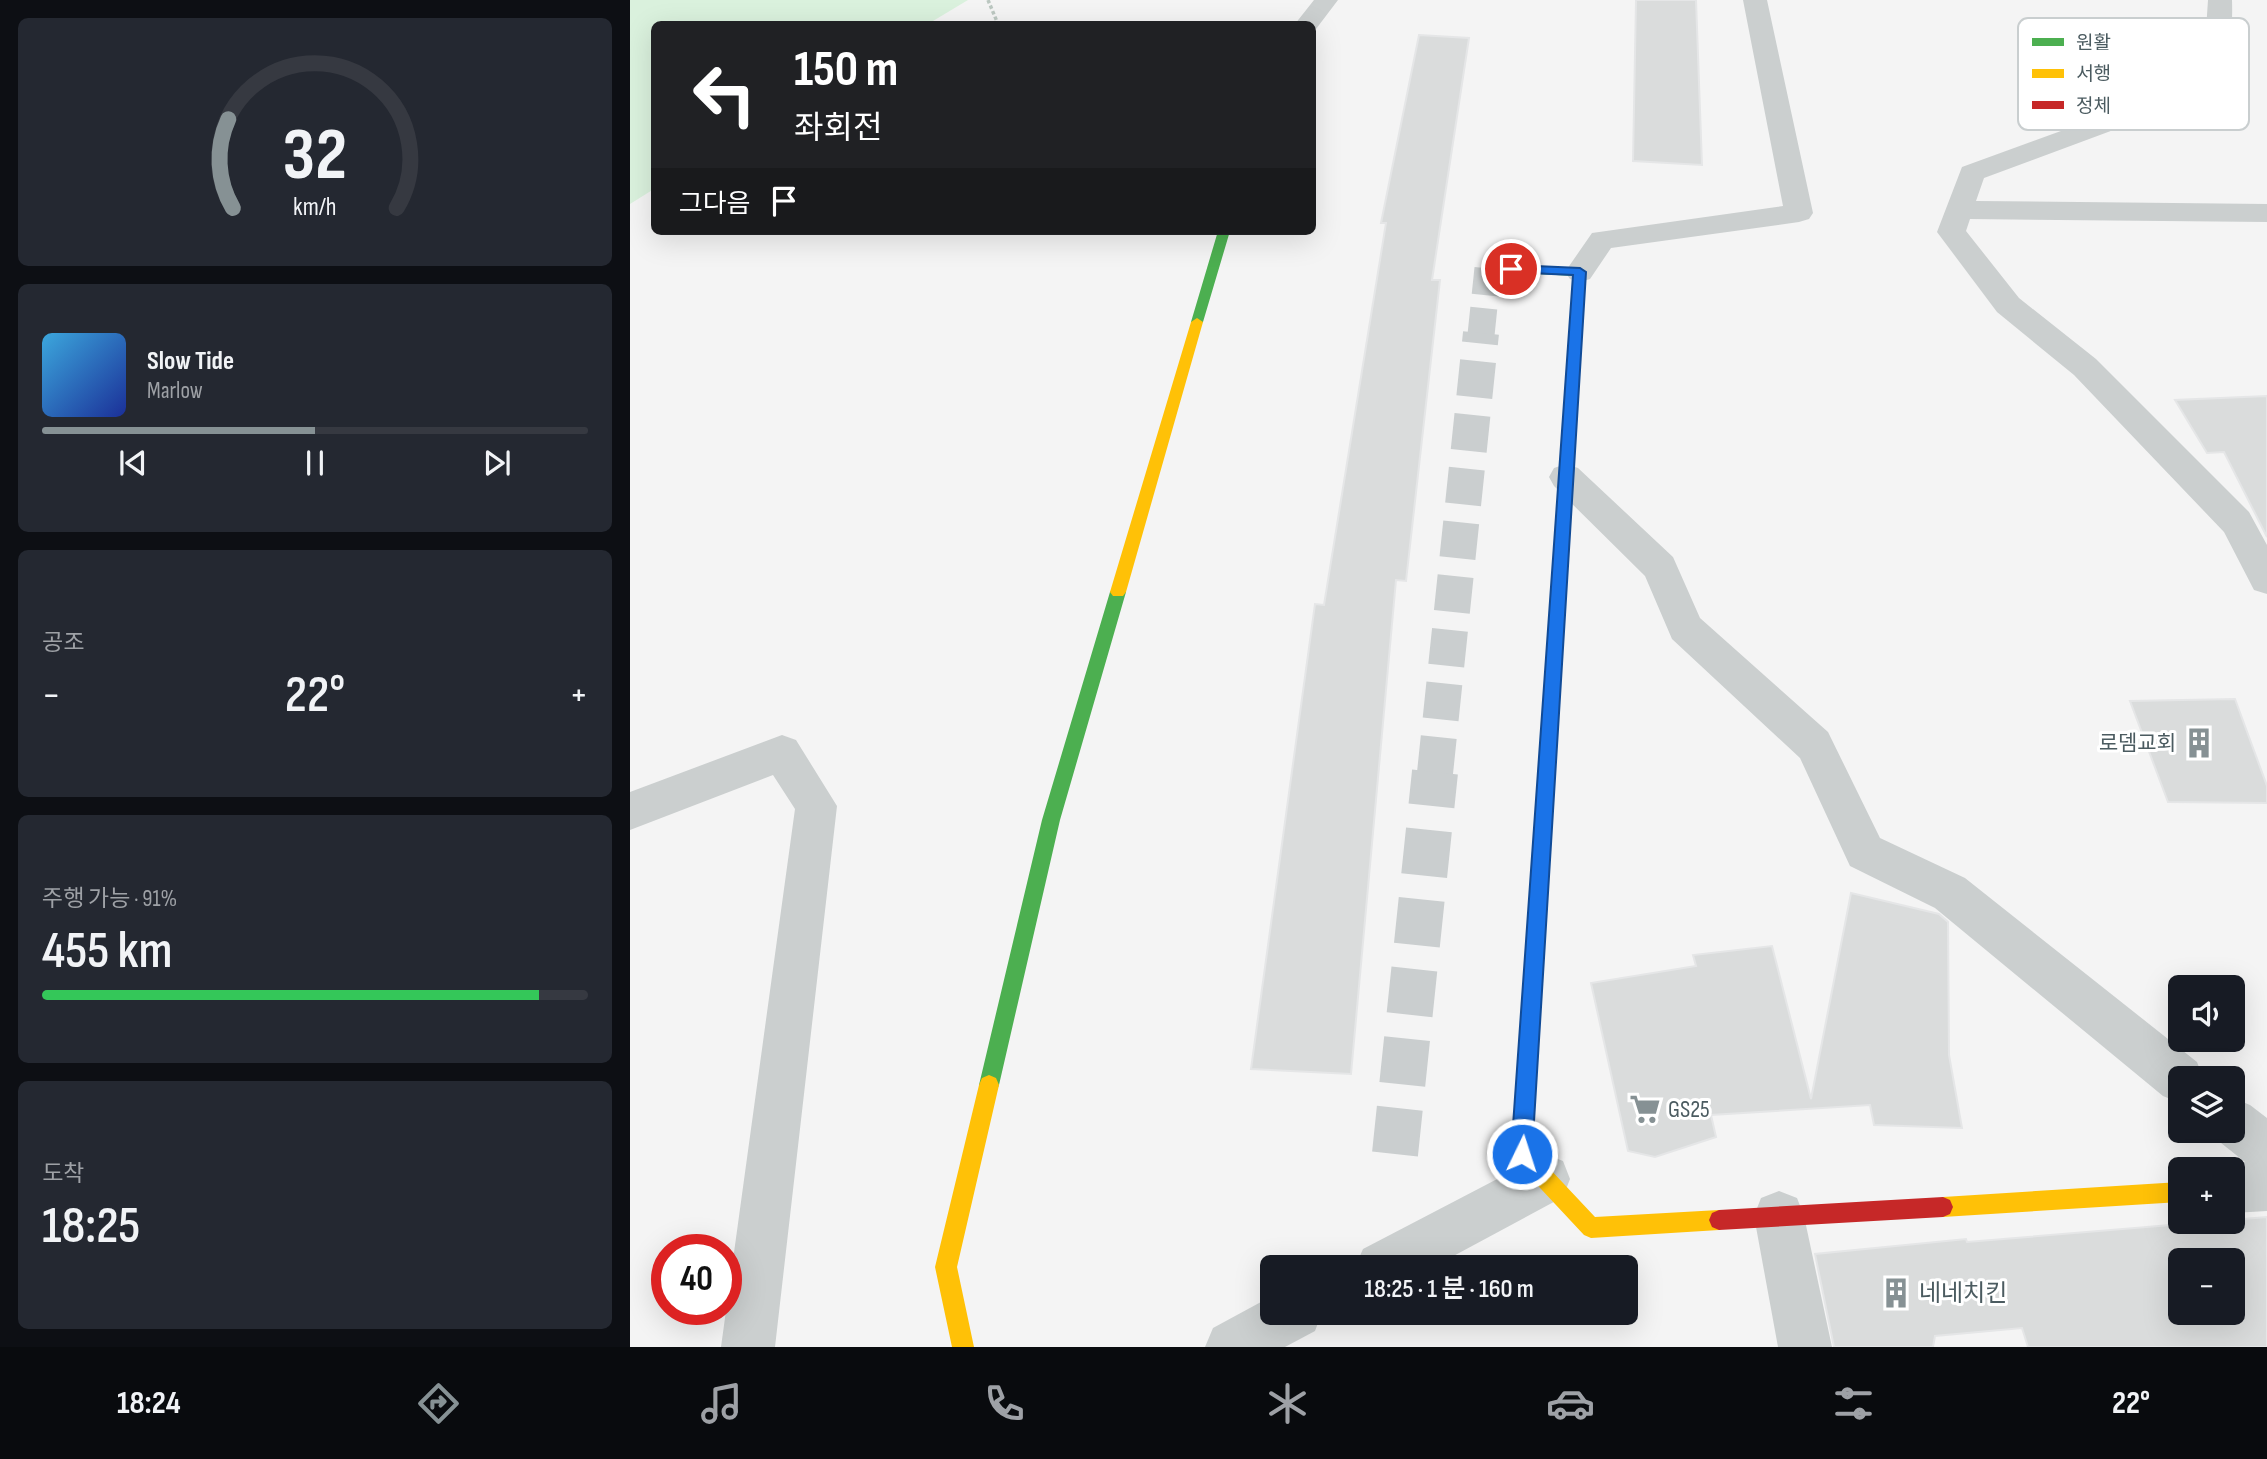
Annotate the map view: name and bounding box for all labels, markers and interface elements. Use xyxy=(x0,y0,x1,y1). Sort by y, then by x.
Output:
legend xyxy=(2018,18,2249,130)
text: 원활 xyxy=(2076,32,2111,55)
text: 150 m xyxy=(794,41,898,100)
icon: left xyxy=(679,49,770,140)
text: 서행 xyxy=(2076,63,2111,86)
text: 정체 xyxy=(2076,95,2111,118)
text: 좌회전 xyxy=(794,109,882,148)
text: 32 xyxy=(283,112,347,200)
icon: arrive xyxy=(765,182,803,220)
text: 그다음 xyxy=(679,189,751,220)
text: km/h xyxy=(293,192,337,223)
pin xyxy=(1481,239,1541,299)
icon: arrive xyxy=(1492,250,1530,288)
text: Slow Tide xyxy=(147,346,234,377)
text: Marlow xyxy=(147,377,203,405)
icon: previous xyxy=(114,444,152,482)
icon: pause xyxy=(296,444,334,482)
icon: next xyxy=(478,444,516,482)
text: 공조 xyxy=(42,629,84,657)
text: 22° xyxy=(285,664,345,727)
text: − xyxy=(42,673,61,718)
text: + xyxy=(569,673,588,718)
building icon: 로뎀교회 xyxy=(2182,726,2216,760)
place label: 로뎀교회 xyxy=(2099,731,2176,756)
text: 주행 가능 · 91% xyxy=(42,885,177,913)
text: 455 km xyxy=(42,920,173,983)
map controls xyxy=(2168,975,2245,1325)
button: sound xyxy=(2168,975,2245,1052)
button: layers xyxy=(2168,1066,2245,1143)
supermarket icon: GS25 xyxy=(1628,1092,1662,1126)
place label: GS25 xyxy=(1668,1095,1710,1124)
position arrow xyxy=(1485,1117,1559,1191)
button: + xyxy=(2168,1157,2245,1234)
text: 도착 xyxy=(42,1160,84,1188)
text: 18:25 xyxy=(42,1195,140,1258)
speed limit sign: 40 xyxy=(651,1234,742,1325)
button: − xyxy=(2168,1248,2245,1325)
text: 18:25 · 1 분 · 160 m xyxy=(1364,1274,1534,1305)
building icon: 네네치킨 xyxy=(1879,1276,1913,1310)
place label: 네네치킨 xyxy=(1919,1279,2007,1308)
icon: directions xyxy=(414,1379,463,1428)
icon: music xyxy=(697,1379,746,1428)
icon: phone xyxy=(980,1379,1029,1428)
icon: climate xyxy=(1263,1379,1312,1428)
icon: car xyxy=(1546,1379,1595,1428)
icon: filters xyxy=(1829,1379,1878,1428)
text: 18:24 xyxy=(117,1384,181,1423)
text: 22° xyxy=(2112,1384,2150,1423)

